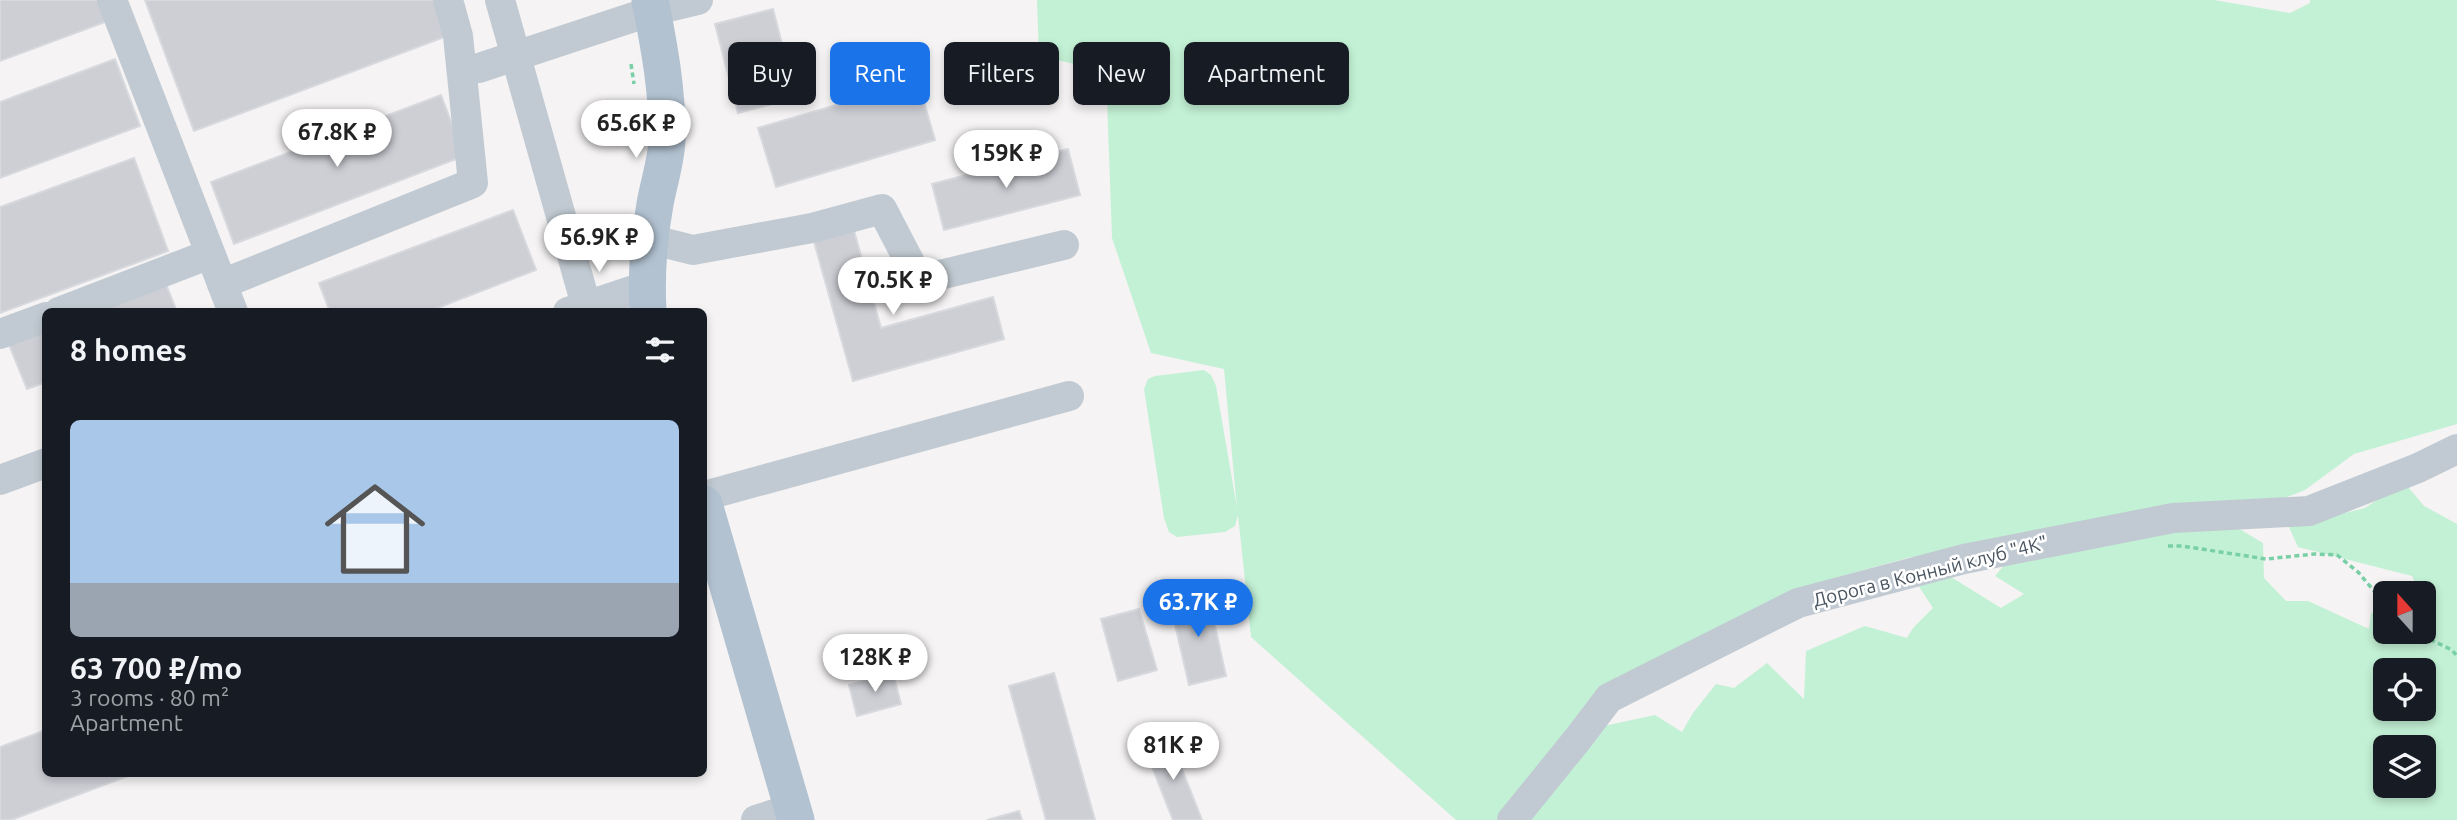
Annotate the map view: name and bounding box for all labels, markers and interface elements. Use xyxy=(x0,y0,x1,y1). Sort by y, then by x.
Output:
chip: Buy xyxy=(728,42,816,105)
chip: Rent xyxy=(830,42,930,105)
chip: Filters xyxy=(944,42,1059,105)
chip: New xyxy=(1073,42,1170,105)
chip: Apartment xyxy=(1184,42,1349,105)
pin: 65.6K ₽ xyxy=(571,100,701,160)
pin: 67.8K ₽ xyxy=(272,110,402,169)
text: 65.6K ₽ xyxy=(597,110,675,135)
text: 67.8K ₽ xyxy=(298,119,376,144)
pin: 159K ₽ xyxy=(949,130,1063,190)
text: 159K ₽ xyxy=(970,140,1042,165)
pin: 56.9K ₽ xyxy=(534,215,664,274)
text: 56.9K ₽ xyxy=(560,224,638,249)
pin: 70.5K ₽ xyxy=(828,258,958,317)
text: 70.5K ₽ xyxy=(854,267,932,292)
icon: filters xyxy=(641,331,679,369)
text: 8 homes xyxy=(70,333,187,367)
icon: home xyxy=(312,466,438,592)
street label: Дорога в Конный клуб "4К" xyxy=(1810,531,2050,611)
pin: 63.7K ₽ xyxy=(1133,580,1263,639)
north arrow xyxy=(2373,581,2436,644)
map controls xyxy=(2373,581,2436,798)
text: 63.7K ₽ xyxy=(1159,589,1237,614)
pin: 128K ₽ xyxy=(818,634,932,694)
text: 128K ₽ xyxy=(839,644,911,669)
text: 63 700 ₽/mo xyxy=(70,651,242,685)
button: locate xyxy=(2373,658,2436,721)
text: 3 rooms · 80 m² xyxy=(70,685,229,710)
text: Apartment xyxy=(70,710,183,735)
pin: 81K ₽ xyxy=(1124,722,1222,782)
text: 81K ₽ xyxy=(1143,732,1203,757)
button: layers xyxy=(2373,735,2436,798)

